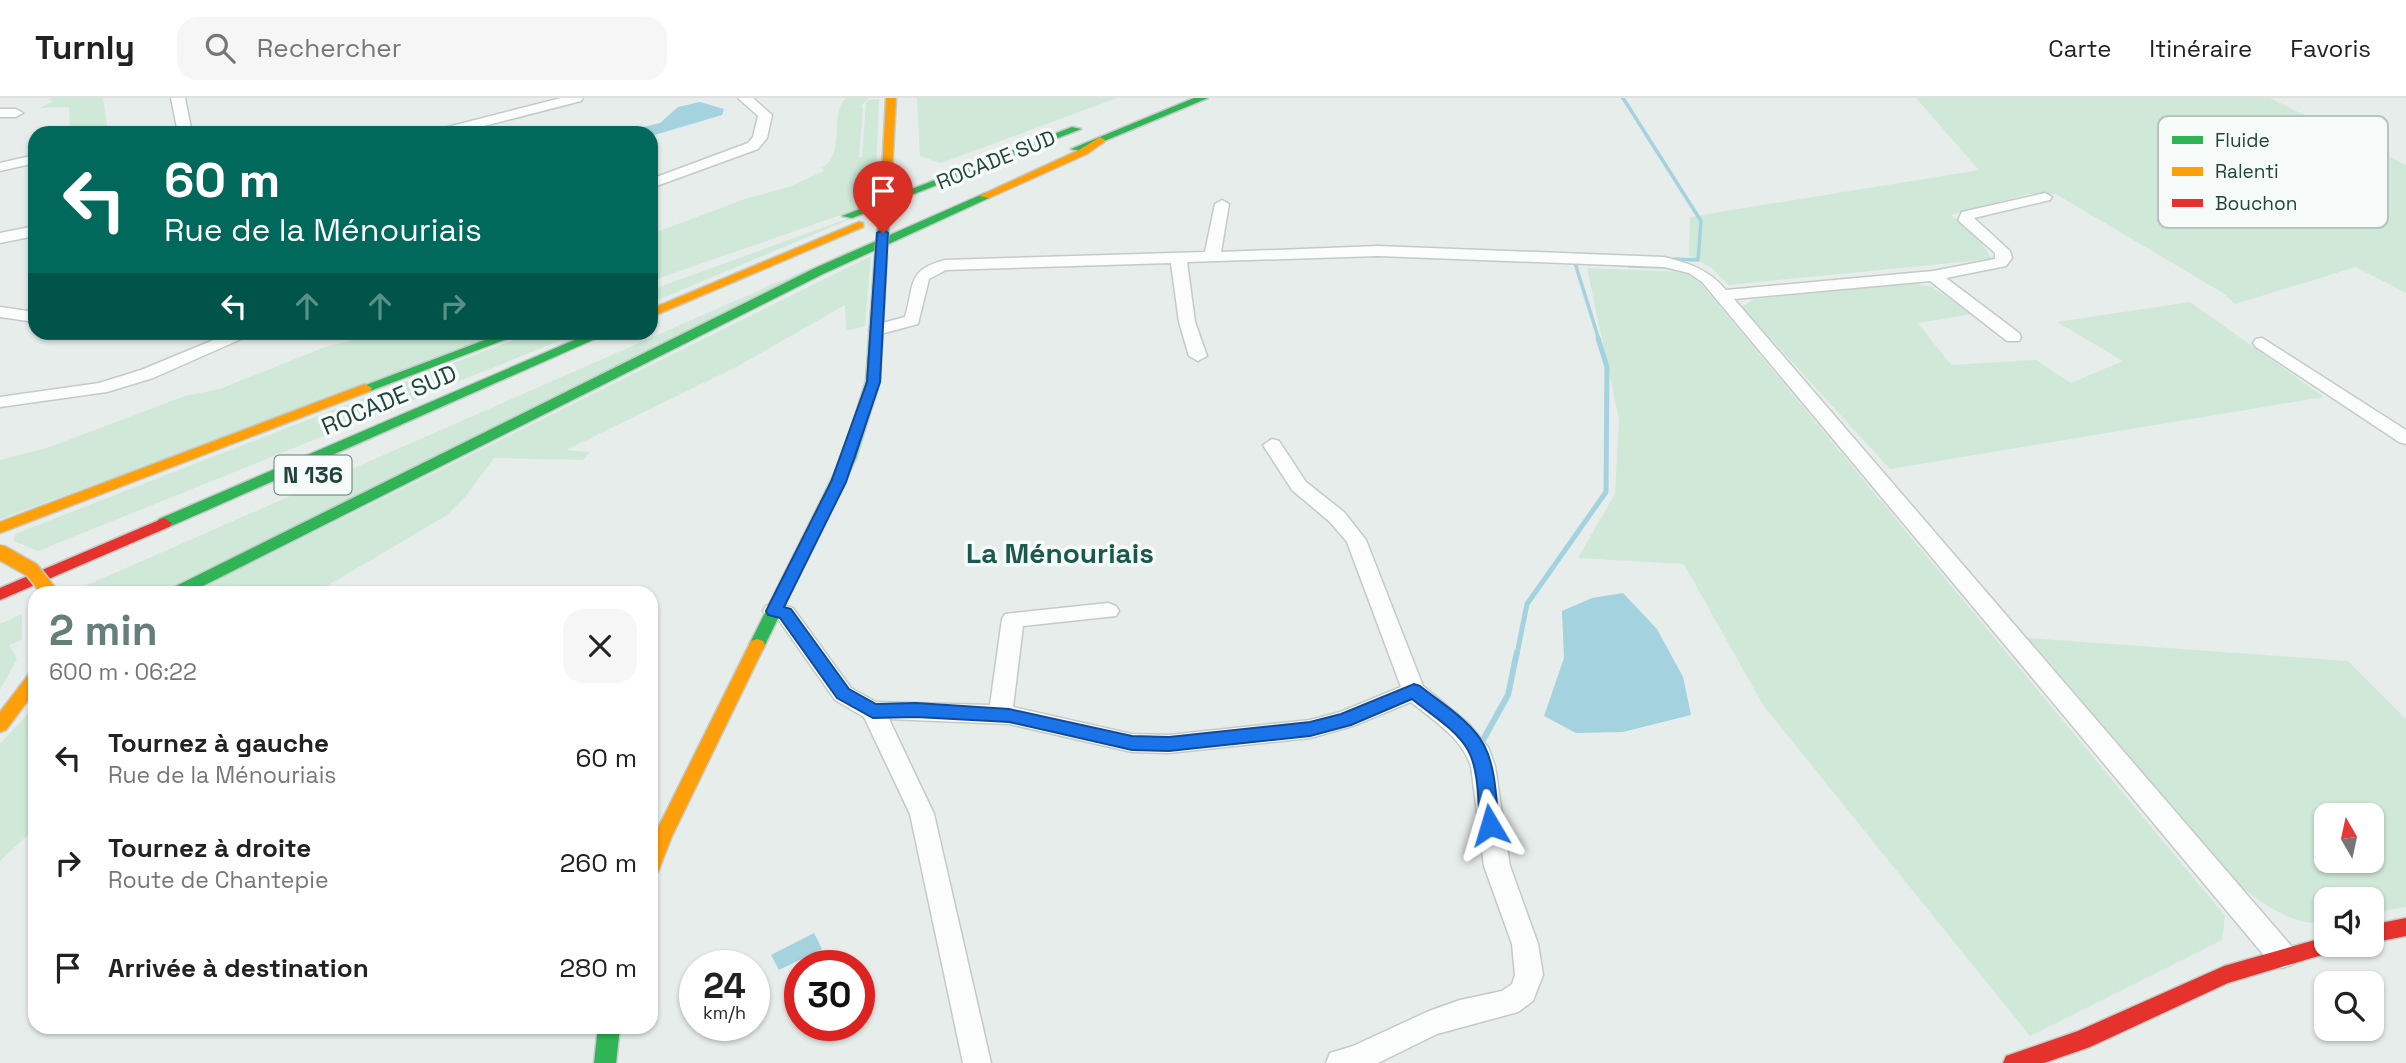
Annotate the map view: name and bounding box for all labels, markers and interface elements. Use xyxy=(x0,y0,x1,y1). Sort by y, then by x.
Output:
search box xyxy=(177,17,667,80)
text: Turnly xyxy=(35,27,135,69)
icon: search xyxy=(201,29,239,67)
text: Rechercher xyxy=(257,31,402,65)
text: Carte xyxy=(2048,33,2111,64)
text: Itinéraire xyxy=(2149,33,2252,64)
text: Favoris xyxy=(2290,33,2371,64)
legend xyxy=(2158,116,2388,228)
street label: ROCADE SUD xyxy=(932,123,1059,196)
text: Fluide xyxy=(2215,128,2270,153)
text: 60 m xyxy=(164,149,280,211)
icon: left xyxy=(49,154,140,245)
text: Ralenti xyxy=(2215,159,2279,184)
pin xyxy=(853,161,913,233)
icon: arrive xyxy=(864,172,902,210)
text: Bouchon xyxy=(2215,191,2297,216)
text: Rue de la Ménouriais xyxy=(164,210,482,250)
icon: left xyxy=(215,287,253,325)
icon: ahead xyxy=(288,287,326,325)
icon: ahead xyxy=(361,287,399,325)
icon: right xyxy=(434,287,472,325)
street label: ROCADE SUD xyxy=(317,357,461,442)
road number: N 136 xyxy=(274,456,352,494)
district label: La Ménouriais xyxy=(966,535,1154,571)
text: 2 min xyxy=(49,604,158,657)
button: close xyxy=(563,609,637,683)
text: 600 m · 06:22 xyxy=(49,657,197,687)
text: Tournez à gauche xyxy=(108,726,329,760)
icon: left xyxy=(49,739,87,777)
text: 60 m xyxy=(575,741,637,775)
text: Rue de la Ménouriais xyxy=(108,760,336,790)
position arrow xyxy=(1453,788,1527,862)
north arrow xyxy=(2314,803,2384,873)
map controls xyxy=(2314,803,2384,1041)
text: Tournez à droite xyxy=(108,831,311,865)
icon: right xyxy=(49,844,87,882)
text: 260 m xyxy=(560,846,637,880)
text: Route de Chantepie xyxy=(108,865,329,895)
button: sound xyxy=(2314,887,2384,957)
icon: arrive xyxy=(49,949,87,987)
speed limit sign: 30 xyxy=(784,950,875,1041)
text: Arrivée à destination xyxy=(108,951,369,985)
text: 280 m xyxy=(559,951,637,985)
text: 24 xyxy=(703,964,746,1008)
button: search xyxy=(2314,971,2384,1041)
text: km/h xyxy=(703,1001,746,1024)

